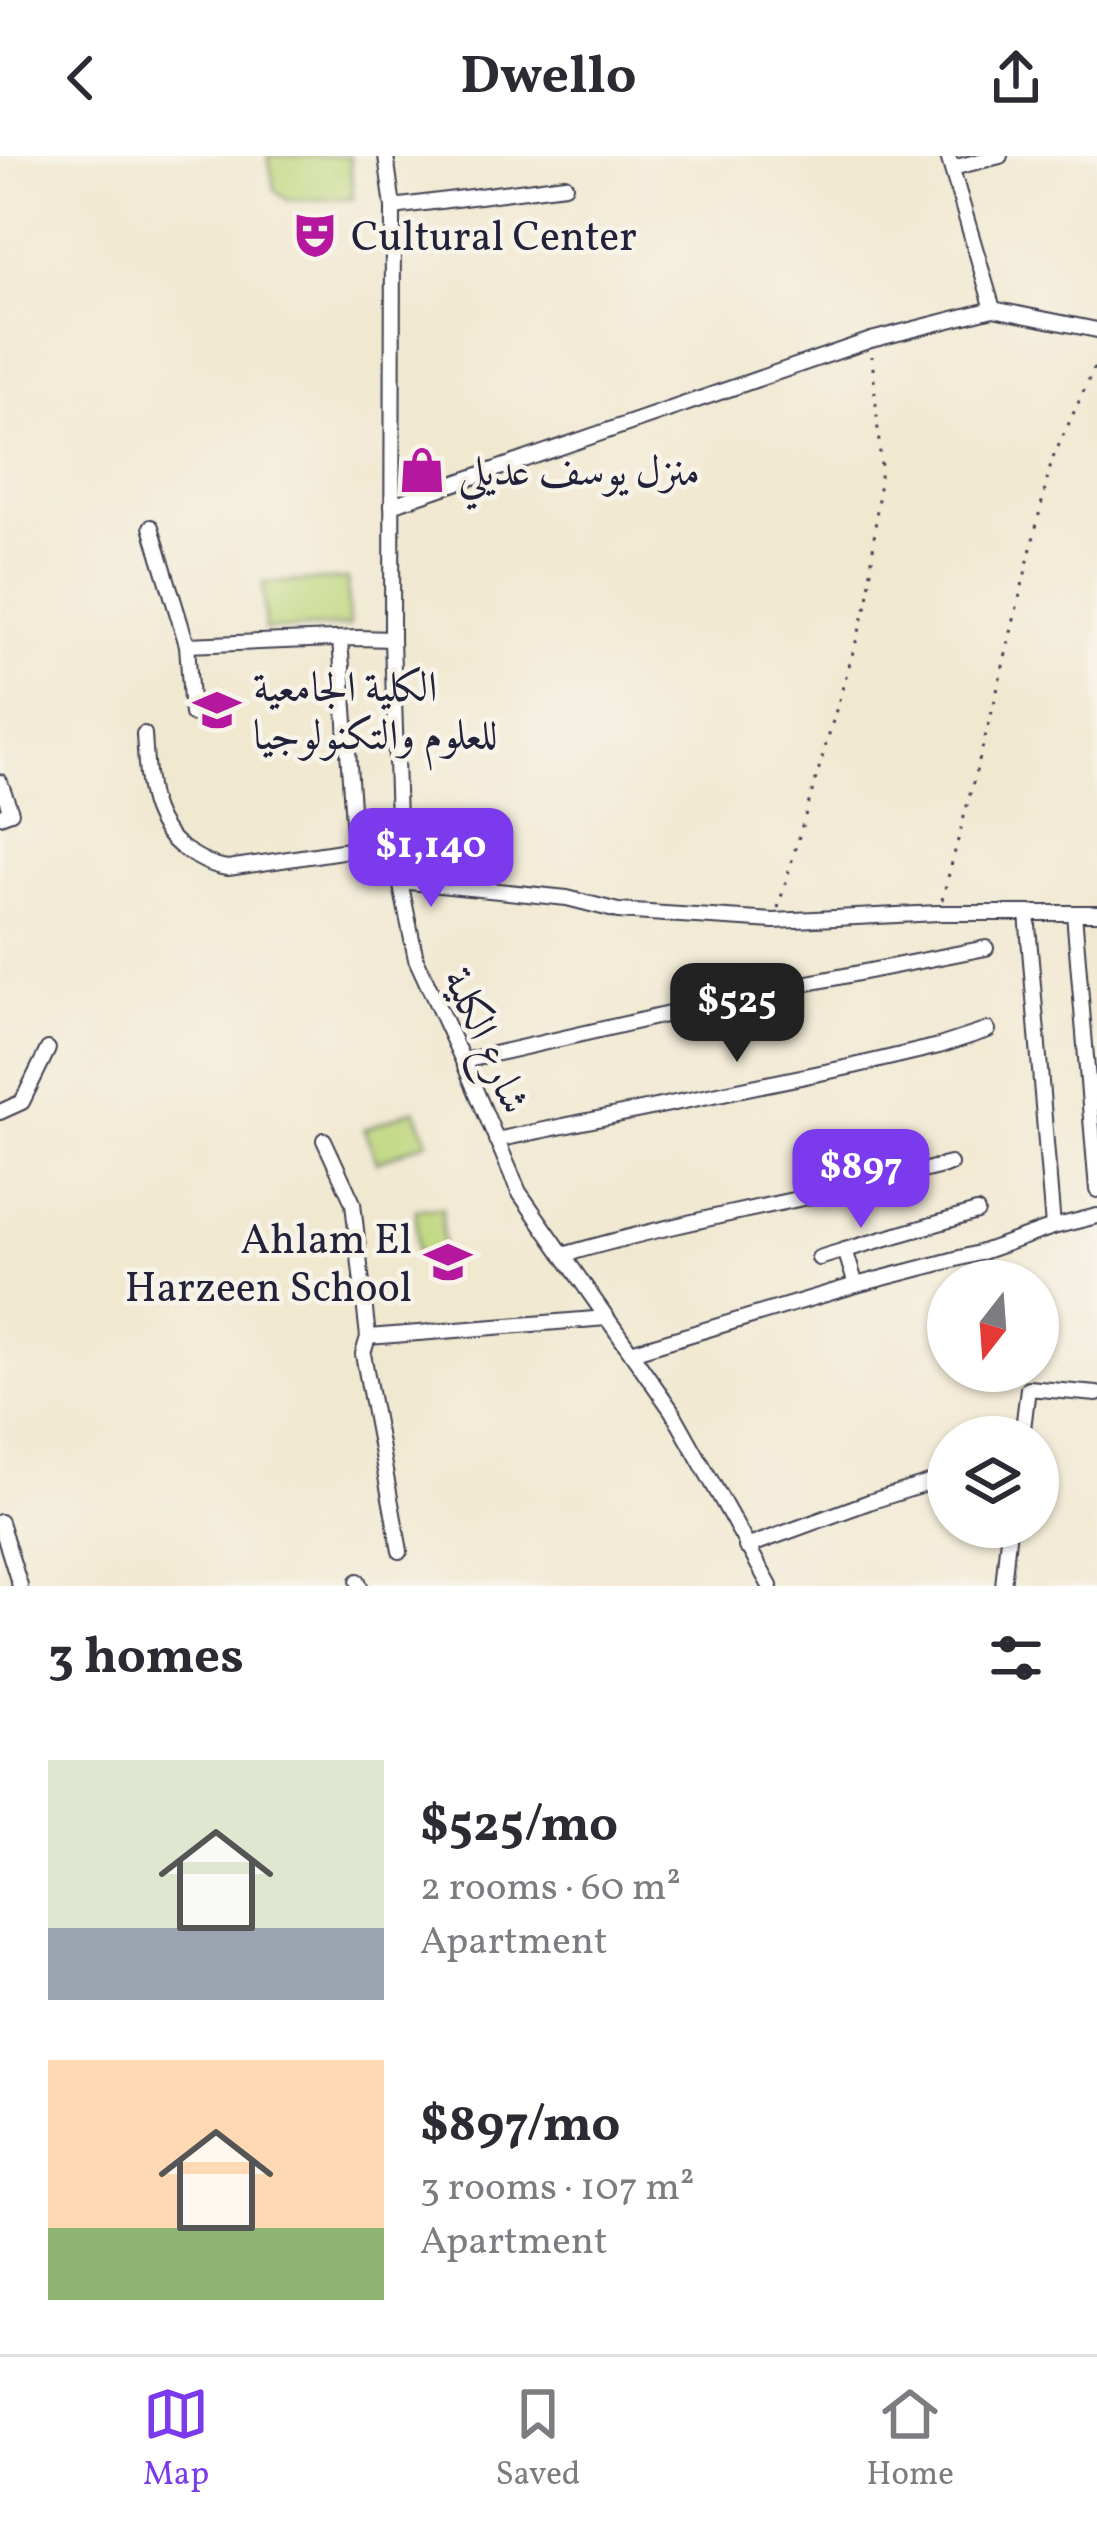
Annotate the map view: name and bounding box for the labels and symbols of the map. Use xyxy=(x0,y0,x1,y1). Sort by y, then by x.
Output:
theatre icon: Cultural Center xyxy=(290,210,340,260)
place label: Cultural Center xyxy=(351,210,637,269)
shop icon: منزل يوسف عديلي xyxy=(397,445,447,495)
place label: منزل يوسف عديلي xyxy=(458,445,700,510)
place label: الكلية الجامعية للعلوم والتكنولوجيا xyxy=(253,661,498,771)
school or university icon: الكلية الجامعية للعلوم والتكنولوجيا xyxy=(192,685,242,735)
pin: $1,140 xyxy=(333,808,529,910)
street label: شارع الكلية xyxy=(424,959,542,1125)
pin: $525 xyxy=(666,963,808,1065)
pin: $897 xyxy=(790,1129,932,1231)
place label: Ahlam El Harzeen School xyxy=(125,1213,412,1320)
school or university icon: Ahlam El Harzeen School xyxy=(423,1237,473,1287)
north arrow xyxy=(927,1260,1059,1392)

